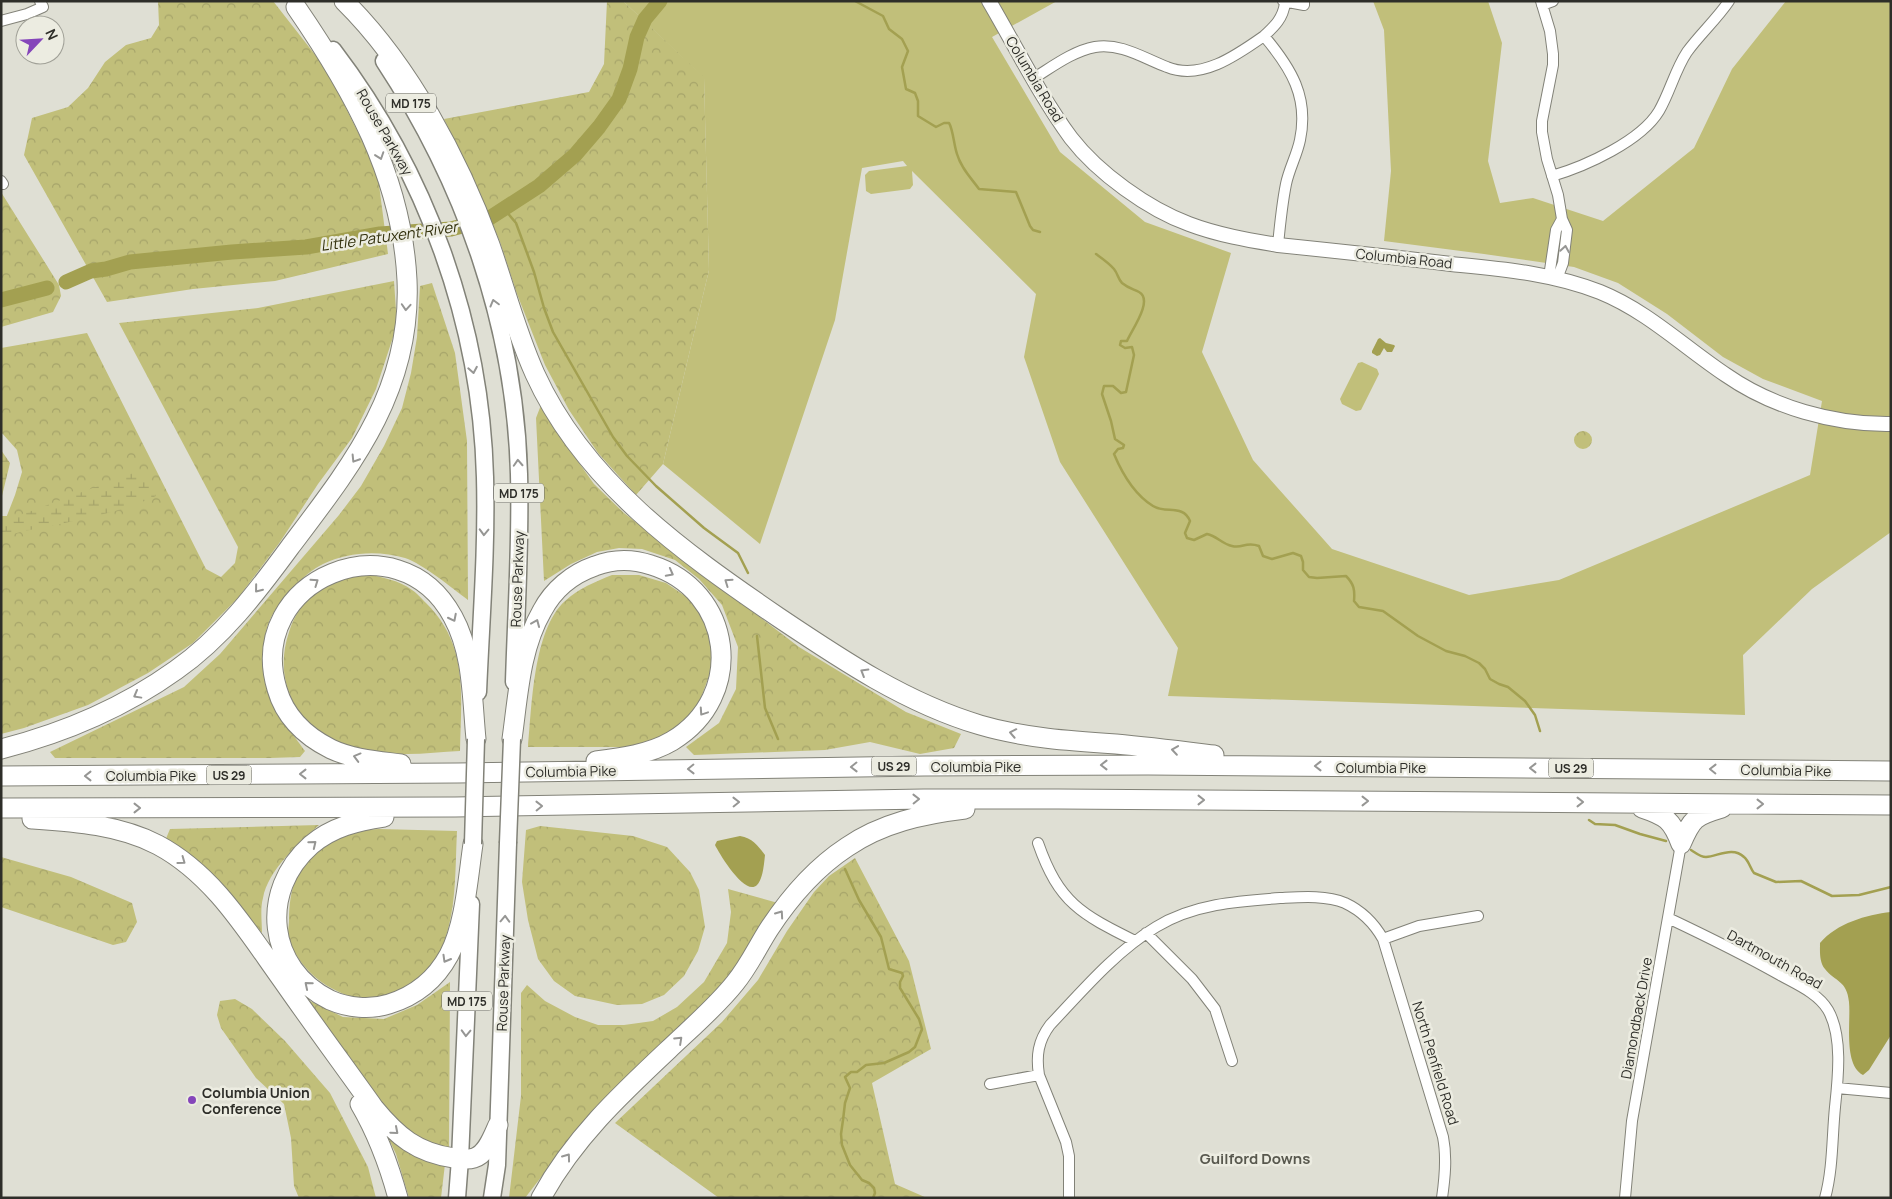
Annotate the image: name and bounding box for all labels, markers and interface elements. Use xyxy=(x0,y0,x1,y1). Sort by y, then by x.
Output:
north arrow xyxy=(15,15,65,65)
text: N xyxy=(41,26,63,43)
street label: Columbia Road xyxy=(1002,33,1068,125)
street label: Rouse Parkway xyxy=(353,85,418,179)
road number: MD 175 xyxy=(386,94,436,112)
one-way arrow xyxy=(374,151,384,159)
water label: Little Patuxent River xyxy=(319,216,461,256)
street label: Columbia Road xyxy=(1355,243,1453,273)
one-way arrow xyxy=(1559,245,1570,253)
one-way arrow xyxy=(489,298,500,307)
one-way arrow xyxy=(401,303,412,311)
one-way arrow xyxy=(468,366,478,375)
one-way arrow xyxy=(351,453,361,462)
one-way arrow xyxy=(513,459,524,467)
road number: MD 175 xyxy=(494,483,544,502)
one-way arrow xyxy=(479,528,489,536)
street label: Rouse Parkway xyxy=(506,530,528,628)
one-way arrow xyxy=(664,567,673,577)
one-way arrow xyxy=(310,579,319,588)
one-way arrow xyxy=(725,579,734,588)
one-way arrow xyxy=(255,584,264,593)
one-way arrow xyxy=(447,612,457,621)
one-way arrow xyxy=(530,619,541,628)
one-way arrow xyxy=(860,669,869,679)
one-way arrow xyxy=(133,689,142,699)
one-way arrow xyxy=(700,706,710,715)
one-way arrow xyxy=(1009,728,1018,739)
one-way arrow xyxy=(1170,745,1178,756)
one-way arrow xyxy=(353,752,361,762)
road number: US 29 xyxy=(872,756,916,776)
street label: Columbia Pike xyxy=(931,757,1021,776)
street label: Columbia Pike xyxy=(1336,758,1426,777)
road number: US 29 xyxy=(1548,758,1594,778)
one-way arrow xyxy=(1099,760,1107,770)
street label: Columbia Pike xyxy=(1741,760,1831,780)
street label: Columbia Pike xyxy=(526,761,616,781)
one-way arrow xyxy=(1314,761,1322,771)
one-way arrow xyxy=(849,762,857,772)
one-way arrow xyxy=(1529,763,1536,773)
one-way arrow xyxy=(687,764,694,774)
one-way arrow xyxy=(1709,764,1716,774)
street label: Columbia Pike xyxy=(106,766,196,785)
road number: US 29 xyxy=(206,766,252,784)
one-way arrow xyxy=(299,769,306,779)
one-way arrow xyxy=(84,771,92,781)
one-way arrow xyxy=(913,794,921,805)
one-way arrow xyxy=(1198,795,1206,805)
one-way arrow xyxy=(1362,796,1369,806)
one-way arrow xyxy=(733,797,741,807)
one-way arrow xyxy=(1576,797,1584,807)
one-way arrow xyxy=(1757,799,1765,809)
one-way arrow xyxy=(536,801,543,811)
one-way arrow xyxy=(134,803,142,813)
one-way arrow xyxy=(307,842,316,850)
one-way arrow xyxy=(176,854,185,864)
one-way arrow xyxy=(774,910,783,919)
one-way arrow xyxy=(500,914,511,922)
street label: Dartmouth Road xyxy=(1724,925,1826,993)
street label: Rouse Parkway xyxy=(492,934,514,1032)
one-way arrow xyxy=(443,953,453,962)
street label: Diamondback Drive xyxy=(1616,956,1656,1080)
one-way arrow xyxy=(305,983,314,991)
road number: MD 175 xyxy=(442,991,492,1010)
street label: North Penfield Road xyxy=(1408,999,1464,1127)
one-way arrow xyxy=(460,1029,471,1037)
one-way arrow xyxy=(673,1037,682,1046)
place label: Columbia Union Conference xyxy=(202,1083,310,1118)
marker: Columbia Union Conference xyxy=(186,1094,198,1106)
one-way arrow xyxy=(390,1125,399,1134)
district label: Guilford Downs xyxy=(1200,1148,1310,1169)
one-way arrow xyxy=(561,1153,570,1163)

